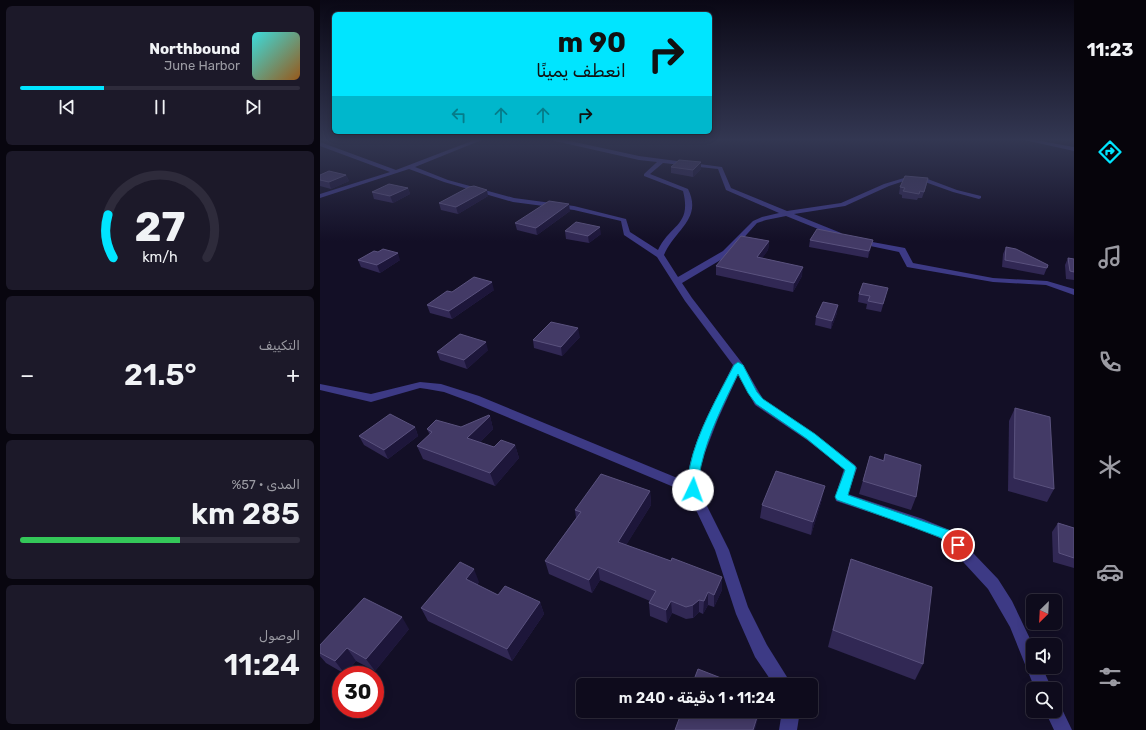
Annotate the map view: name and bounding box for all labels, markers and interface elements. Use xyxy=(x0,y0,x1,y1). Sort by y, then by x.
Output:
text: 90 m xyxy=(557,26,626,59)
icon: right xyxy=(640,28,692,80)
text: 11:23 xyxy=(1087,39,1133,61)
text: Northbound xyxy=(149,40,240,58)
text: June Harbor xyxy=(164,58,240,73)
text: انعطف يمينًا xyxy=(536,60,626,82)
icon: previous xyxy=(56,96,78,118)
icon: pause xyxy=(149,96,171,118)
icon: next xyxy=(242,96,264,118)
icon: left xyxy=(448,104,470,126)
icon: ahead xyxy=(490,104,512,126)
icon: ahead xyxy=(532,104,554,126)
icon: right xyxy=(574,104,596,126)
icon: directions xyxy=(1096,138,1124,166)
text: 27 xyxy=(135,202,185,251)
icon: music xyxy=(1096,243,1124,271)
text: km/h xyxy=(142,249,178,266)
text: التكييف xyxy=(259,338,300,353)
icon: phone xyxy=(1096,348,1124,376)
text: 21.5° xyxy=(124,357,197,393)
text: − xyxy=(20,362,34,389)
text: + xyxy=(286,362,300,389)
icon: climate xyxy=(1096,453,1124,481)
position arrow xyxy=(672,469,714,511)
text: المدى · 57% xyxy=(231,477,300,492)
text: 285 km xyxy=(191,496,300,532)
pin xyxy=(941,528,975,562)
icon: arrive xyxy=(947,534,969,556)
icon: car xyxy=(1096,558,1124,586)
north arrow xyxy=(1026,594,1062,630)
map controls xyxy=(1026,594,1062,718)
text: الوصول xyxy=(259,628,300,643)
button: sound xyxy=(1026,638,1062,674)
text: 11:24 xyxy=(224,647,300,683)
icon: filters xyxy=(1096,663,1124,691)
speed limit sign: 30 xyxy=(332,666,384,718)
button: search xyxy=(1026,682,1062,718)
text: 11:24 · 1 دقيقة · 240 m xyxy=(619,689,775,707)

